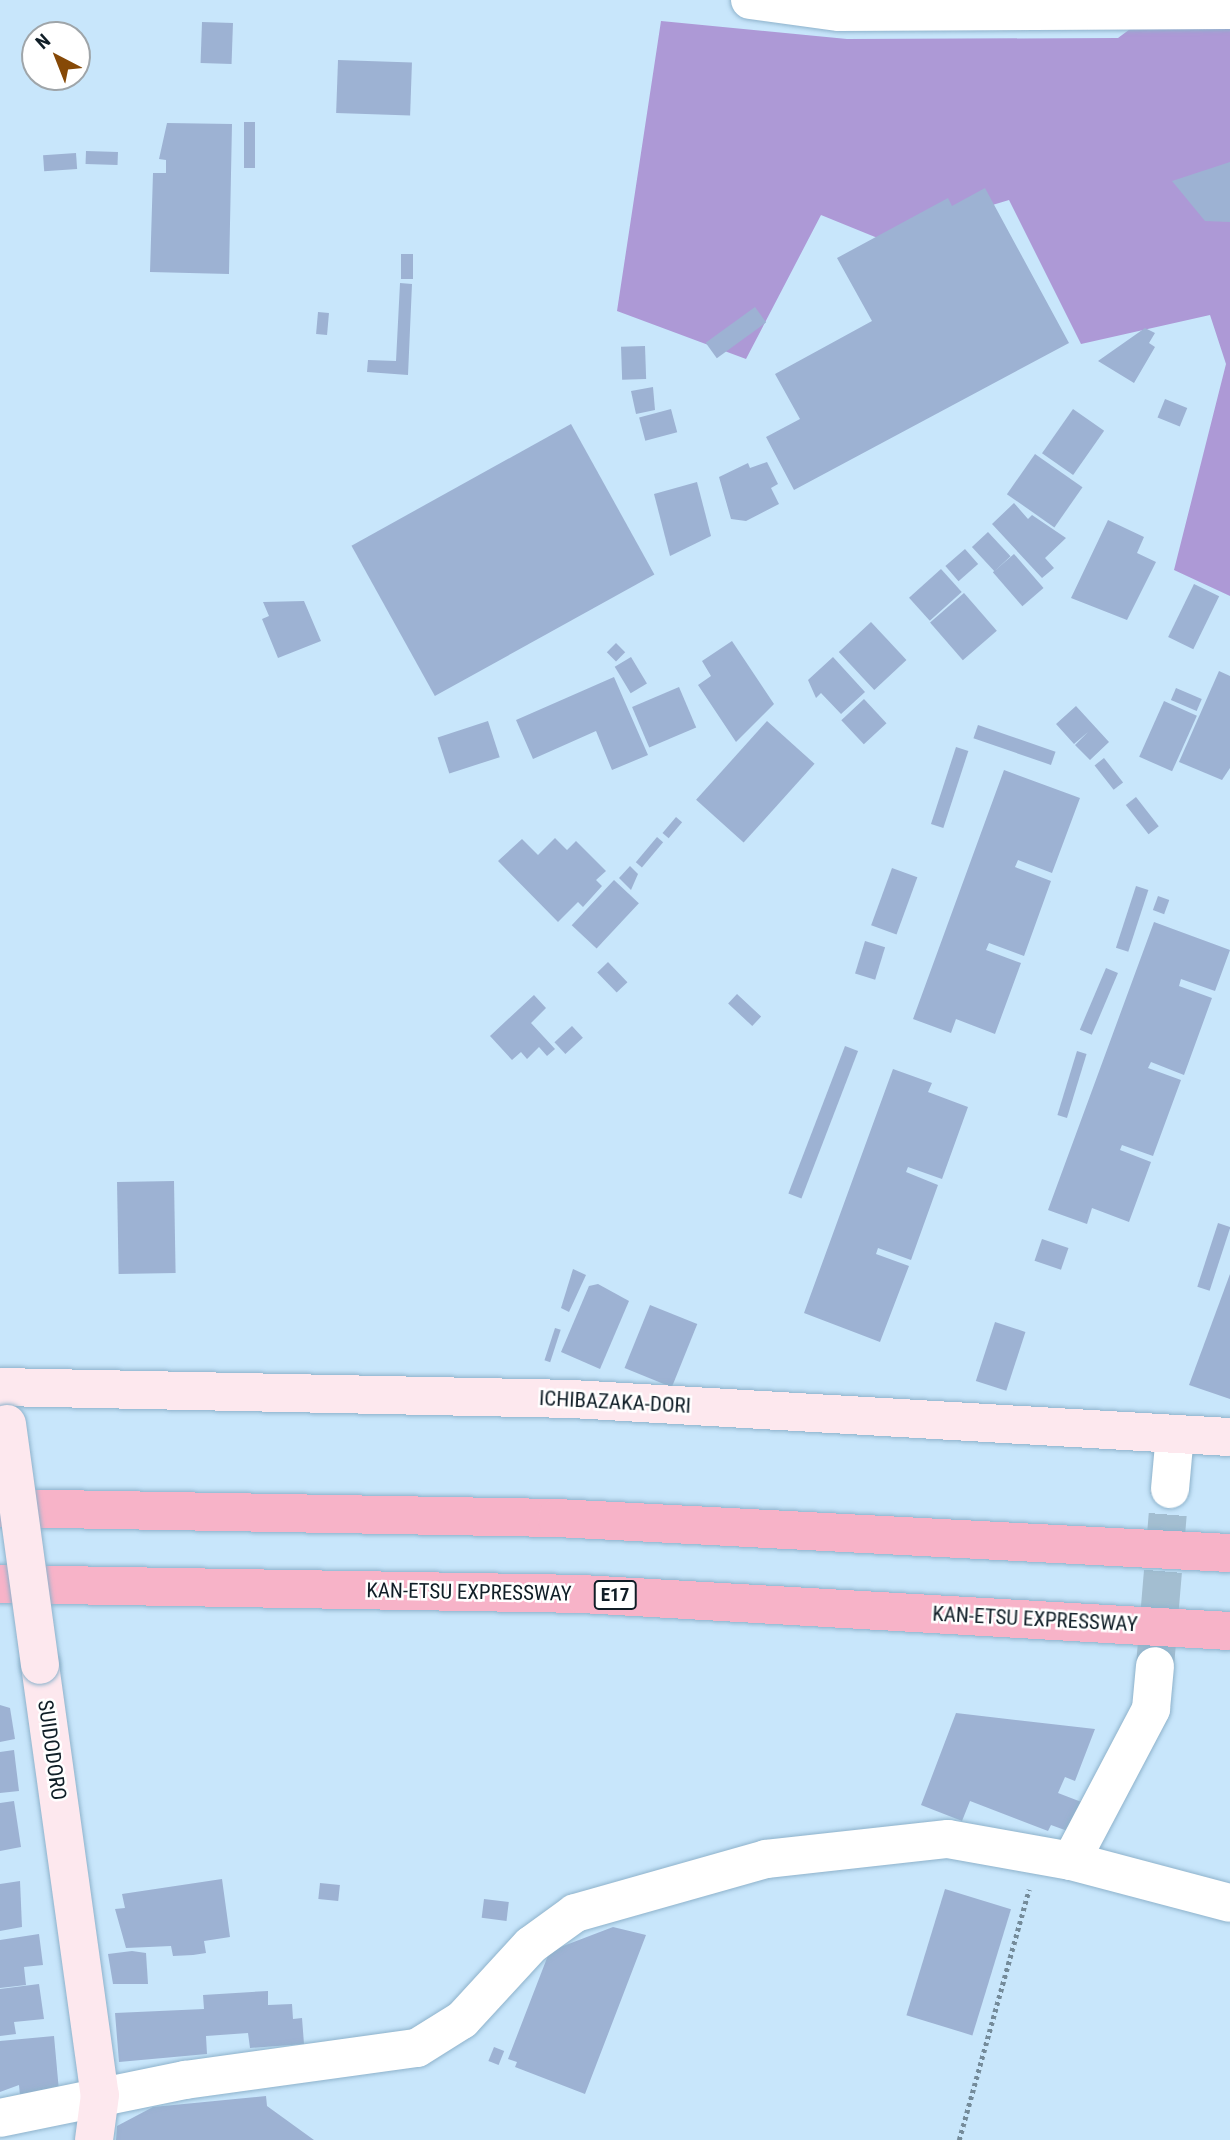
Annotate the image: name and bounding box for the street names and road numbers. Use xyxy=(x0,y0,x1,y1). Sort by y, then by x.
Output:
street label: ICHIBAZAKA-DORI xyxy=(538,1385,692,1419)
street label: KAN-ETSU EXPRESSWAY xyxy=(366,1578,572,1606)
road number: E17 xyxy=(592,1580,638,1610)
street label: KAN-ETSU EXPRESSWAY xyxy=(932,1601,1138,1637)
street label: SUIDODORO xyxy=(33,1698,71,1802)

